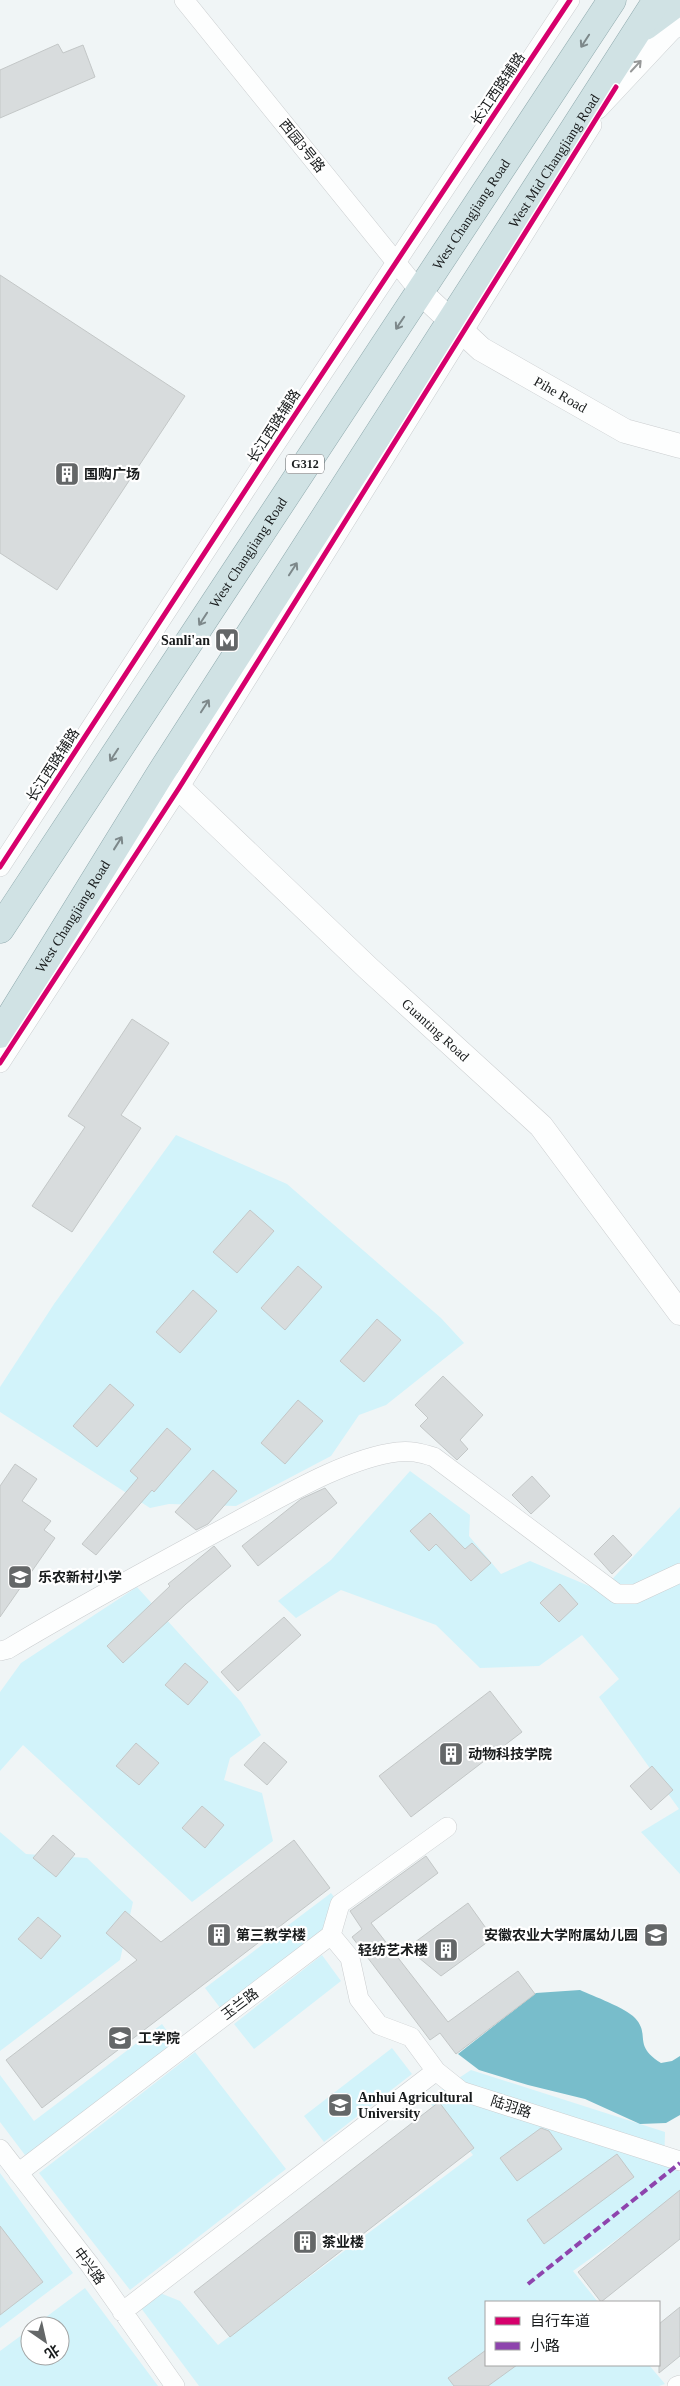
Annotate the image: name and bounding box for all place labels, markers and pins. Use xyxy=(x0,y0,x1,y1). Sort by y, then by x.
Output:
building icon: 国购广场 xyxy=(54,461,80,487)
place label: 国购广场 xyxy=(84,466,140,482)
metro station icon: Sanli'an xyxy=(214,627,240,653)
place label: Sanli'an xyxy=(161,633,210,648)
school or university icon: 乐农新村小学 xyxy=(7,1564,33,1590)
place label: 乐农新村小学 xyxy=(38,1569,122,1585)
building icon: 动物科技学院 xyxy=(438,1741,464,1767)
place label: 动物科技学院 xyxy=(468,1747,552,1762)
building icon: 第三教学楼 xyxy=(206,1922,232,1948)
school or university icon: 安徽农业大学附属幼儿园 xyxy=(643,1922,669,1948)
place label: 第三教学楼 xyxy=(236,1927,306,1943)
place label: 安徽农业大学附属幼儿园 xyxy=(484,1927,638,1943)
building icon: 轻纺艺术楼 xyxy=(433,1937,459,1963)
place label: 轻纺艺术楼 xyxy=(358,1942,428,1958)
school or university icon: 工学院 xyxy=(107,2025,133,2051)
place label: 工学院 xyxy=(138,2031,180,2046)
place label: Anhui Agricultural University xyxy=(358,2090,473,2121)
school or university icon: Anhui Agricultural University xyxy=(327,2092,353,2118)
building icon: 茶业楼 xyxy=(292,2229,318,2255)
place label: 茶业楼 xyxy=(322,2235,364,2250)

